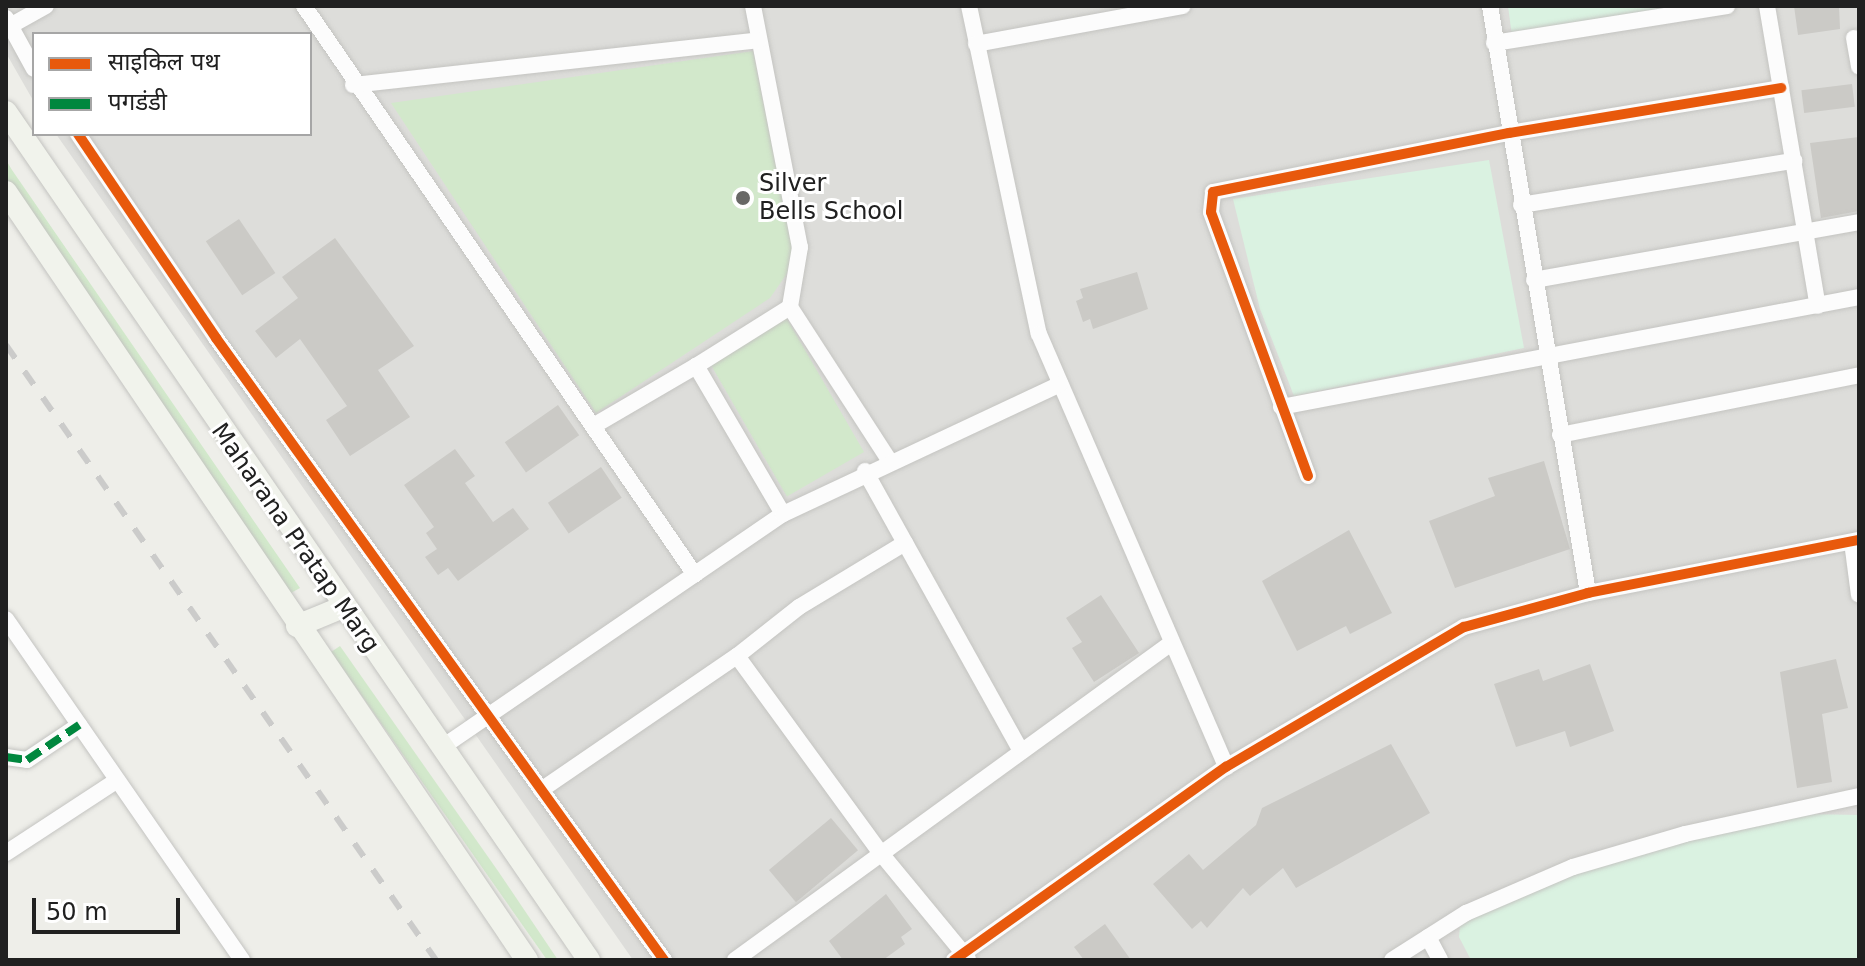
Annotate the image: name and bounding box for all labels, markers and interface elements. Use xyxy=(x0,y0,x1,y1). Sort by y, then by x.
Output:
legend xyxy=(32,32,312,136)
text: साइकिल पथ xyxy=(108,48,220,76)
text: पगडंडी xyxy=(108,88,167,116)
place label: Silver Bells School xyxy=(759,170,903,226)
marker: Silver Bells School xyxy=(734,189,752,207)
street label: Maharana Pratap Marg xyxy=(205,418,385,658)
scale bar xyxy=(36,882,184,932)
text: 50 m xyxy=(46,898,108,926)

